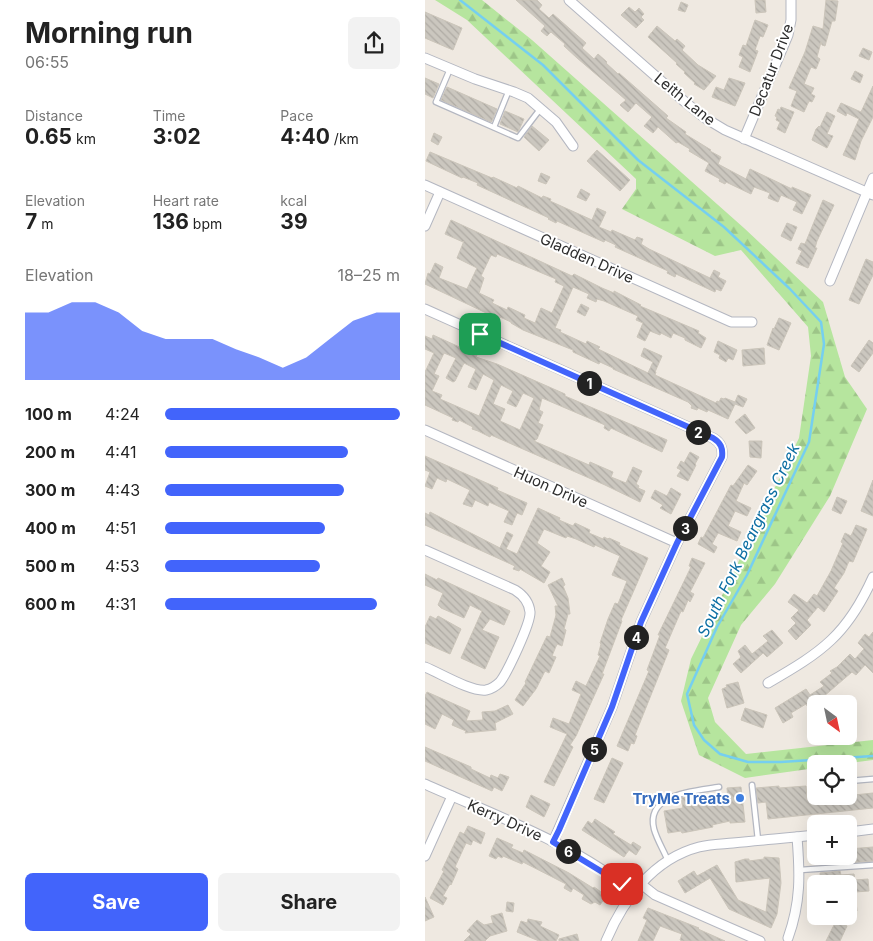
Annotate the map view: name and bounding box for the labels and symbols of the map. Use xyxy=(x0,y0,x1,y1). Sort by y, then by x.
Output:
street label: Decatur Drive xyxy=(745,21,797,119)
street label: Leith Lane xyxy=(651,69,719,129)
street label: Gladden Drive xyxy=(537,229,637,287)
pin xyxy=(459,313,501,355)
pin: 1 xyxy=(577,370,601,396)
pin: 2 xyxy=(685,420,711,444)
water label: South Fork Beargrass Creek xyxy=(692,440,804,640)
street label: Huon Drive xyxy=(511,462,591,512)
pin: 3 xyxy=(673,516,697,540)
pin: 4 xyxy=(623,624,649,650)
north arrow xyxy=(807,695,857,745)
pin: 5 xyxy=(581,736,607,762)
place label: TryMe Treats xyxy=(632,789,730,808)
marker: TryMe Treats xyxy=(734,792,746,804)
street label: Kerry Drive xyxy=(465,795,545,845)
pin: 6 xyxy=(555,838,581,864)
pin xyxy=(601,863,643,905)

